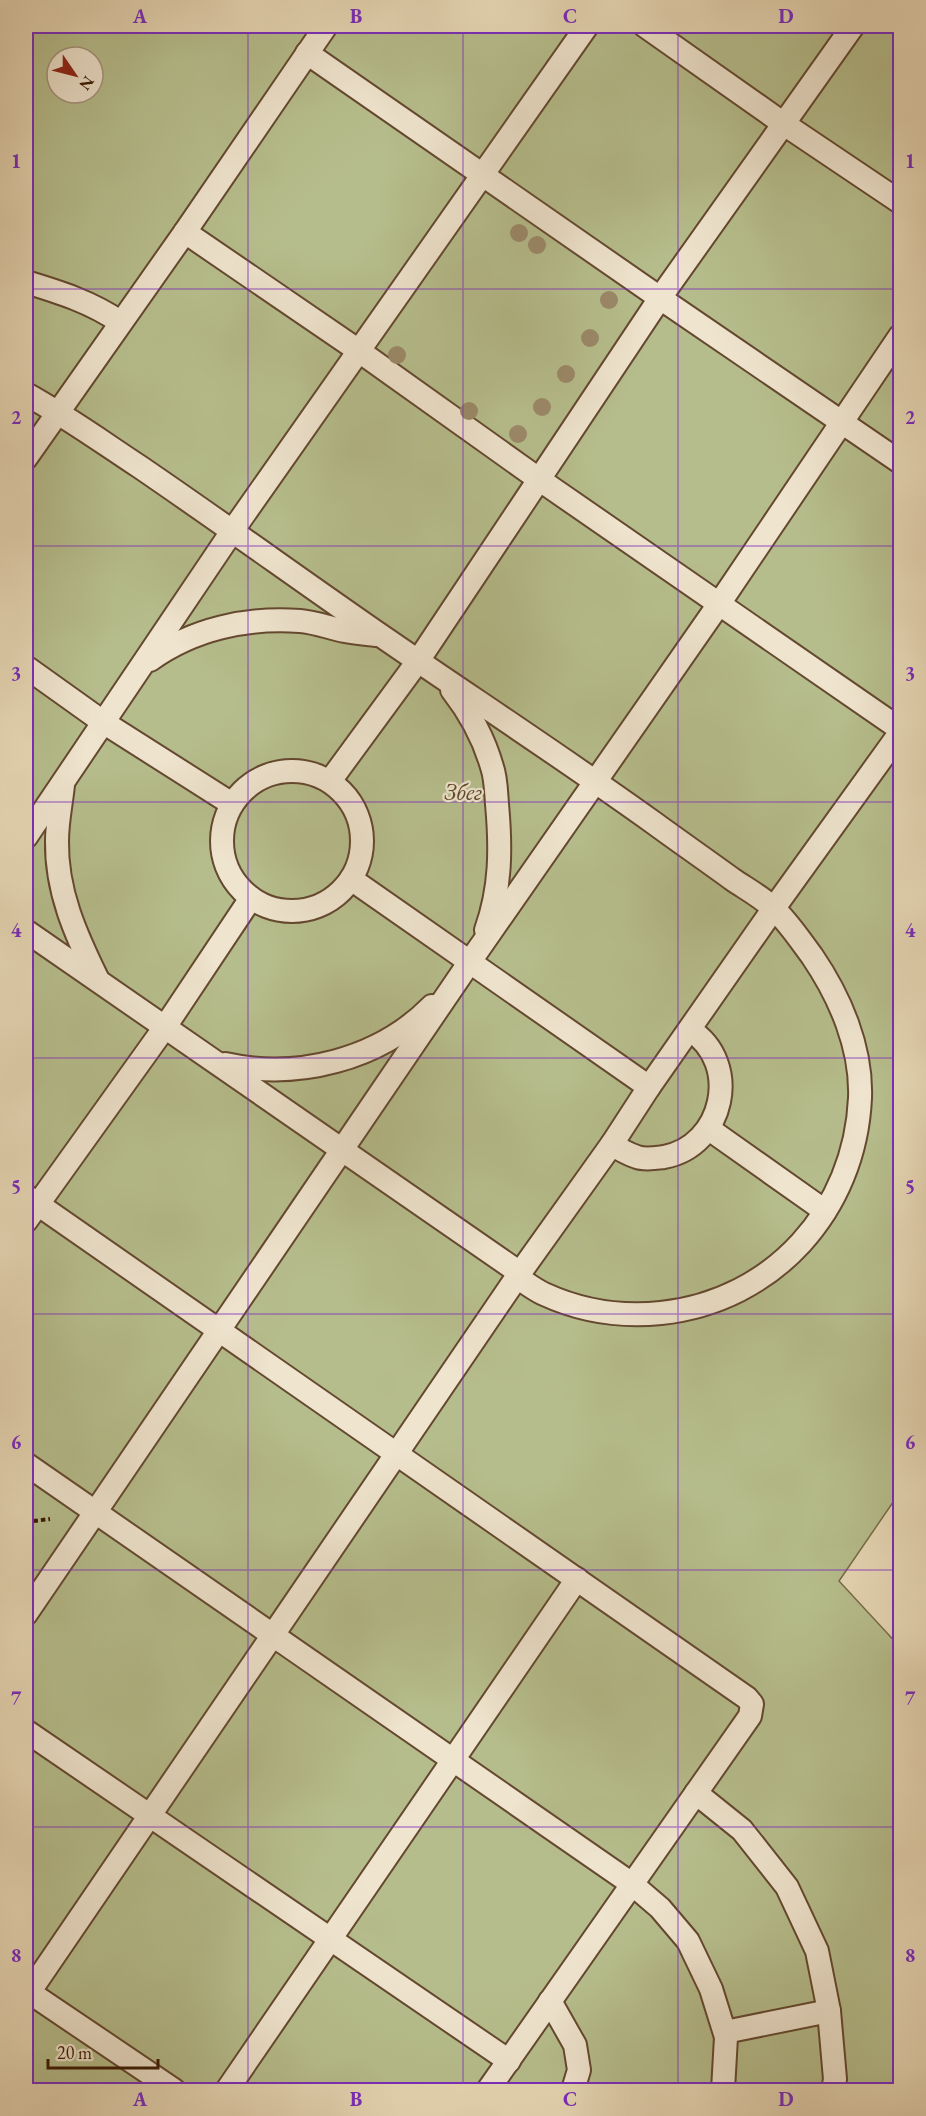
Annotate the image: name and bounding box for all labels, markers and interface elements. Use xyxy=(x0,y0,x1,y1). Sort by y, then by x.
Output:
text: A xyxy=(132,3,148,29)
text: B xyxy=(350,3,362,29)
text: C xyxy=(563,3,577,29)
text: D xyxy=(778,3,794,29)
north arrow xyxy=(45,45,105,105)
text: N xyxy=(75,72,99,95)
text: 1 xyxy=(11,148,21,174)
text: 1 xyxy=(905,148,915,174)
text: 2 xyxy=(11,404,22,430)
text: 2 xyxy=(905,404,916,430)
text: 3 xyxy=(11,660,21,686)
text: 3 xyxy=(905,660,915,686)
park label: Збег xyxy=(444,776,482,807)
text: 4 xyxy=(11,917,22,943)
text: 4 xyxy=(905,917,916,943)
text: 5 xyxy=(11,1173,21,1199)
text: 5 xyxy=(905,1173,915,1199)
text: 6 xyxy=(11,1429,22,1455)
text: 6 xyxy=(905,1429,916,1455)
text: 7 xyxy=(11,1685,22,1711)
text: 7 xyxy=(905,1685,916,1711)
text: 8 xyxy=(11,1942,21,1968)
text: 8 xyxy=(905,1942,915,1968)
scale bar xyxy=(48,2032,158,2070)
text: 20 m xyxy=(57,2041,92,2064)
text: A xyxy=(132,2086,148,2112)
text: B xyxy=(350,2086,362,2112)
text: C xyxy=(563,2086,577,2112)
text: D xyxy=(778,2086,794,2112)

